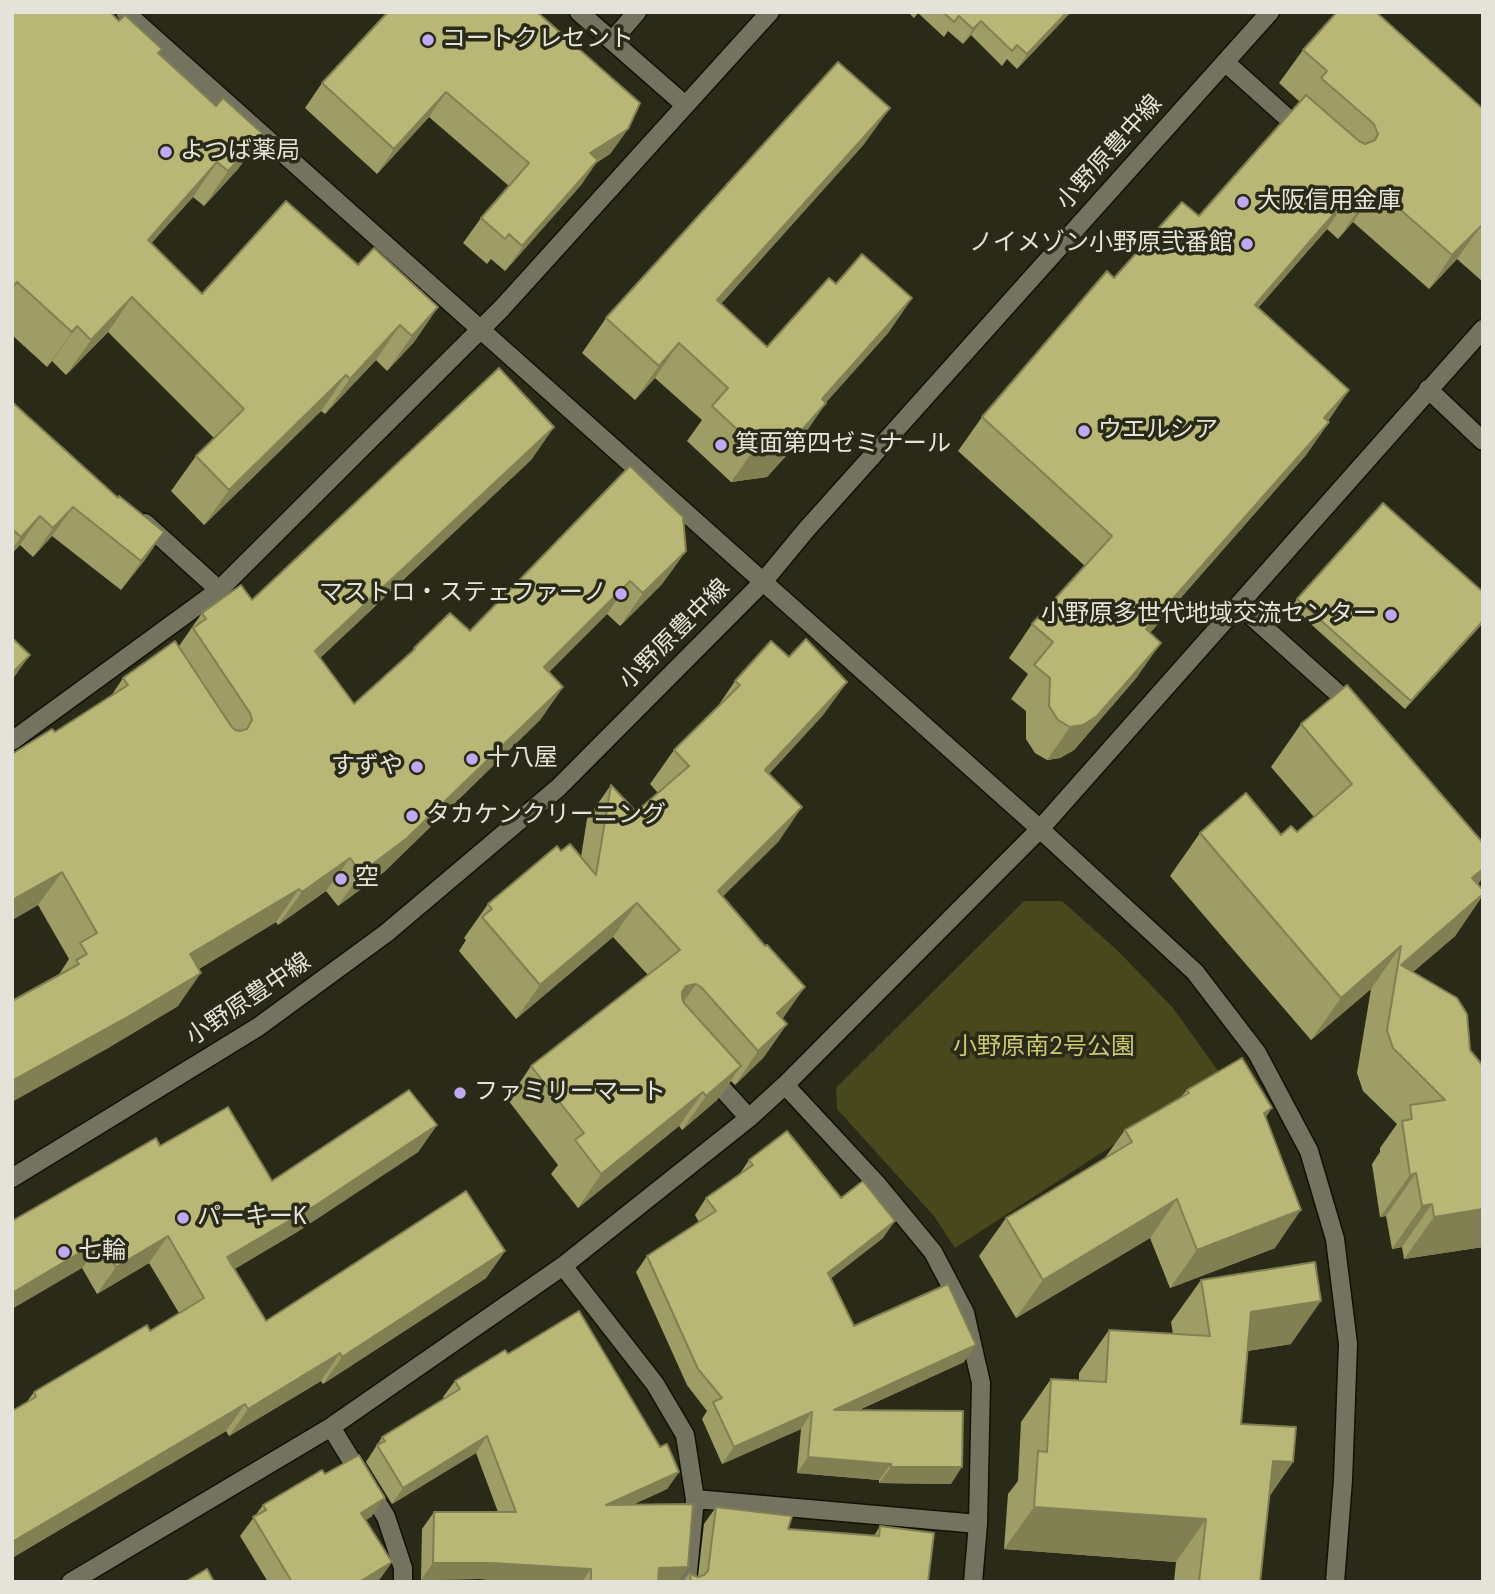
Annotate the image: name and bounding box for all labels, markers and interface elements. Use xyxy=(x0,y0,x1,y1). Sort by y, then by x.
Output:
place label: コートクレセント xyxy=(442,26,634,54)
marker: コートクレセント xyxy=(420,32,436,48)
street label: 小野原豊中線 xyxy=(1051,90,1169,216)
place label: よつば薬局 xyxy=(180,138,300,166)
marker: よつば薬局 xyxy=(158,144,174,160)
place label: 大阪信用金庫 xyxy=(1257,188,1401,216)
marker: 大阪信用金庫 xyxy=(1235,194,1251,210)
place label: ノイメゾン小野原弐番館 xyxy=(969,230,1233,258)
marker: ノイメゾン小野原弐番館 xyxy=(1239,236,1255,252)
place label: ウエルシア xyxy=(1098,417,1218,445)
marker: ウエルシア xyxy=(1076,423,1092,439)
place label: 箕面第四ゼミナール xyxy=(735,431,951,459)
marker: 箕面第四ゼミナール xyxy=(713,437,729,453)
street label: 小野原豊中線 xyxy=(614,574,736,696)
place label: マストロ・ステェファーノ xyxy=(319,580,607,608)
marker: マストロ・ステェファーノ xyxy=(613,586,629,602)
place label: 小野原多世代地域交流センター xyxy=(1041,601,1377,629)
marker: 小野原多世代地域交流センター xyxy=(1383,607,1399,623)
place label: 十八屋 xyxy=(486,745,558,773)
marker: 十八屋 xyxy=(464,751,480,767)
place label: すずや xyxy=(331,753,403,781)
marker: すずや xyxy=(409,759,425,775)
place label: タカケンクリーニング xyxy=(426,802,666,830)
marker: タカケンクリーニング xyxy=(404,808,420,824)
place label: 空 xyxy=(355,865,379,893)
marker: 空 xyxy=(333,871,349,887)
street label: 小野原豊中線 xyxy=(181,948,317,1052)
park label: 小野原南2号公園 xyxy=(953,1034,1135,1062)
place label: ファミリーマート xyxy=(474,1079,666,1107)
marker: ファミリーマート xyxy=(452,1085,468,1101)
place label: パーキーK xyxy=(197,1204,307,1232)
marker: パーキーK xyxy=(175,1210,191,1226)
place label: 七輪 xyxy=(78,1238,126,1266)
marker: 七輪 xyxy=(56,1244,72,1260)

